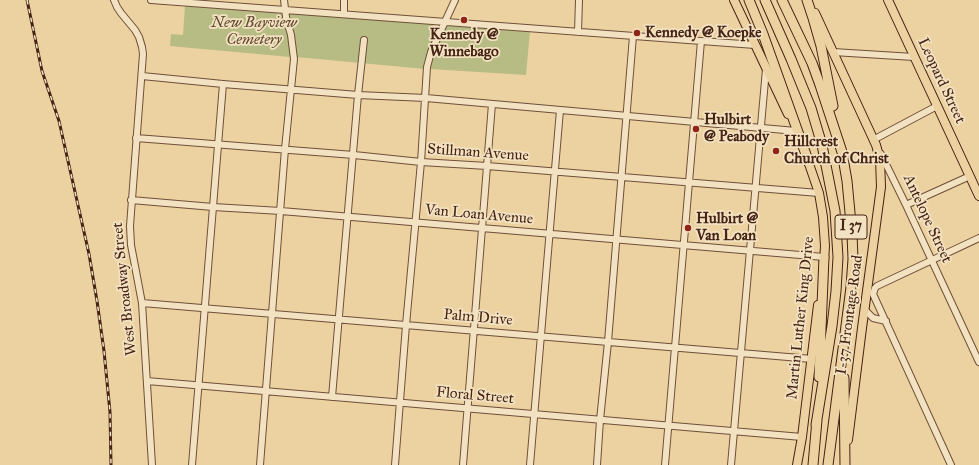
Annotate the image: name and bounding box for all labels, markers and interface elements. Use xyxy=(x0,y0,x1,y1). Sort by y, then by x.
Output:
park label: New Bayview Cemetery xyxy=(211,14,297,49)
marker: Kennedy @ Winnebago xyxy=(459,15,469,25)
place label: Kennedy @ Koepke xyxy=(645,24,762,42)
place label: Kennedy @ Winnebago xyxy=(429,26,499,61)
marker: Kennedy @ Koepke xyxy=(632,28,642,38)
street label: Leopard Street xyxy=(913,35,969,127)
place label: Hulbirt @ Peabody xyxy=(704,111,769,146)
marker: Hulbirt @ Peabody xyxy=(691,124,701,134)
place label: Hillcrest Church of Christ xyxy=(784,133,889,168)
street label: Stillman Avenue xyxy=(427,140,529,166)
marker: Hillcrest Church of Christ xyxy=(771,146,781,156)
street label: Antelope Street xyxy=(899,172,955,266)
street label: Van Loan Avenue xyxy=(424,201,534,229)
place label: Hulbirt @ Van Loan xyxy=(696,210,758,245)
road number: I 37 xyxy=(835,215,867,239)
street label: West Broadway Street xyxy=(109,221,141,357)
marker: Hulbirt @ Van Loan xyxy=(683,223,693,233)
street label: Martin Luther King Drive xyxy=(783,236,819,400)
street label: I-37 Frontage Road xyxy=(833,254,867,376)
street label: Palm Drive xyxy=(443,306,513,330)
street label: Floral Street xyxy=(435,384,515,408)

